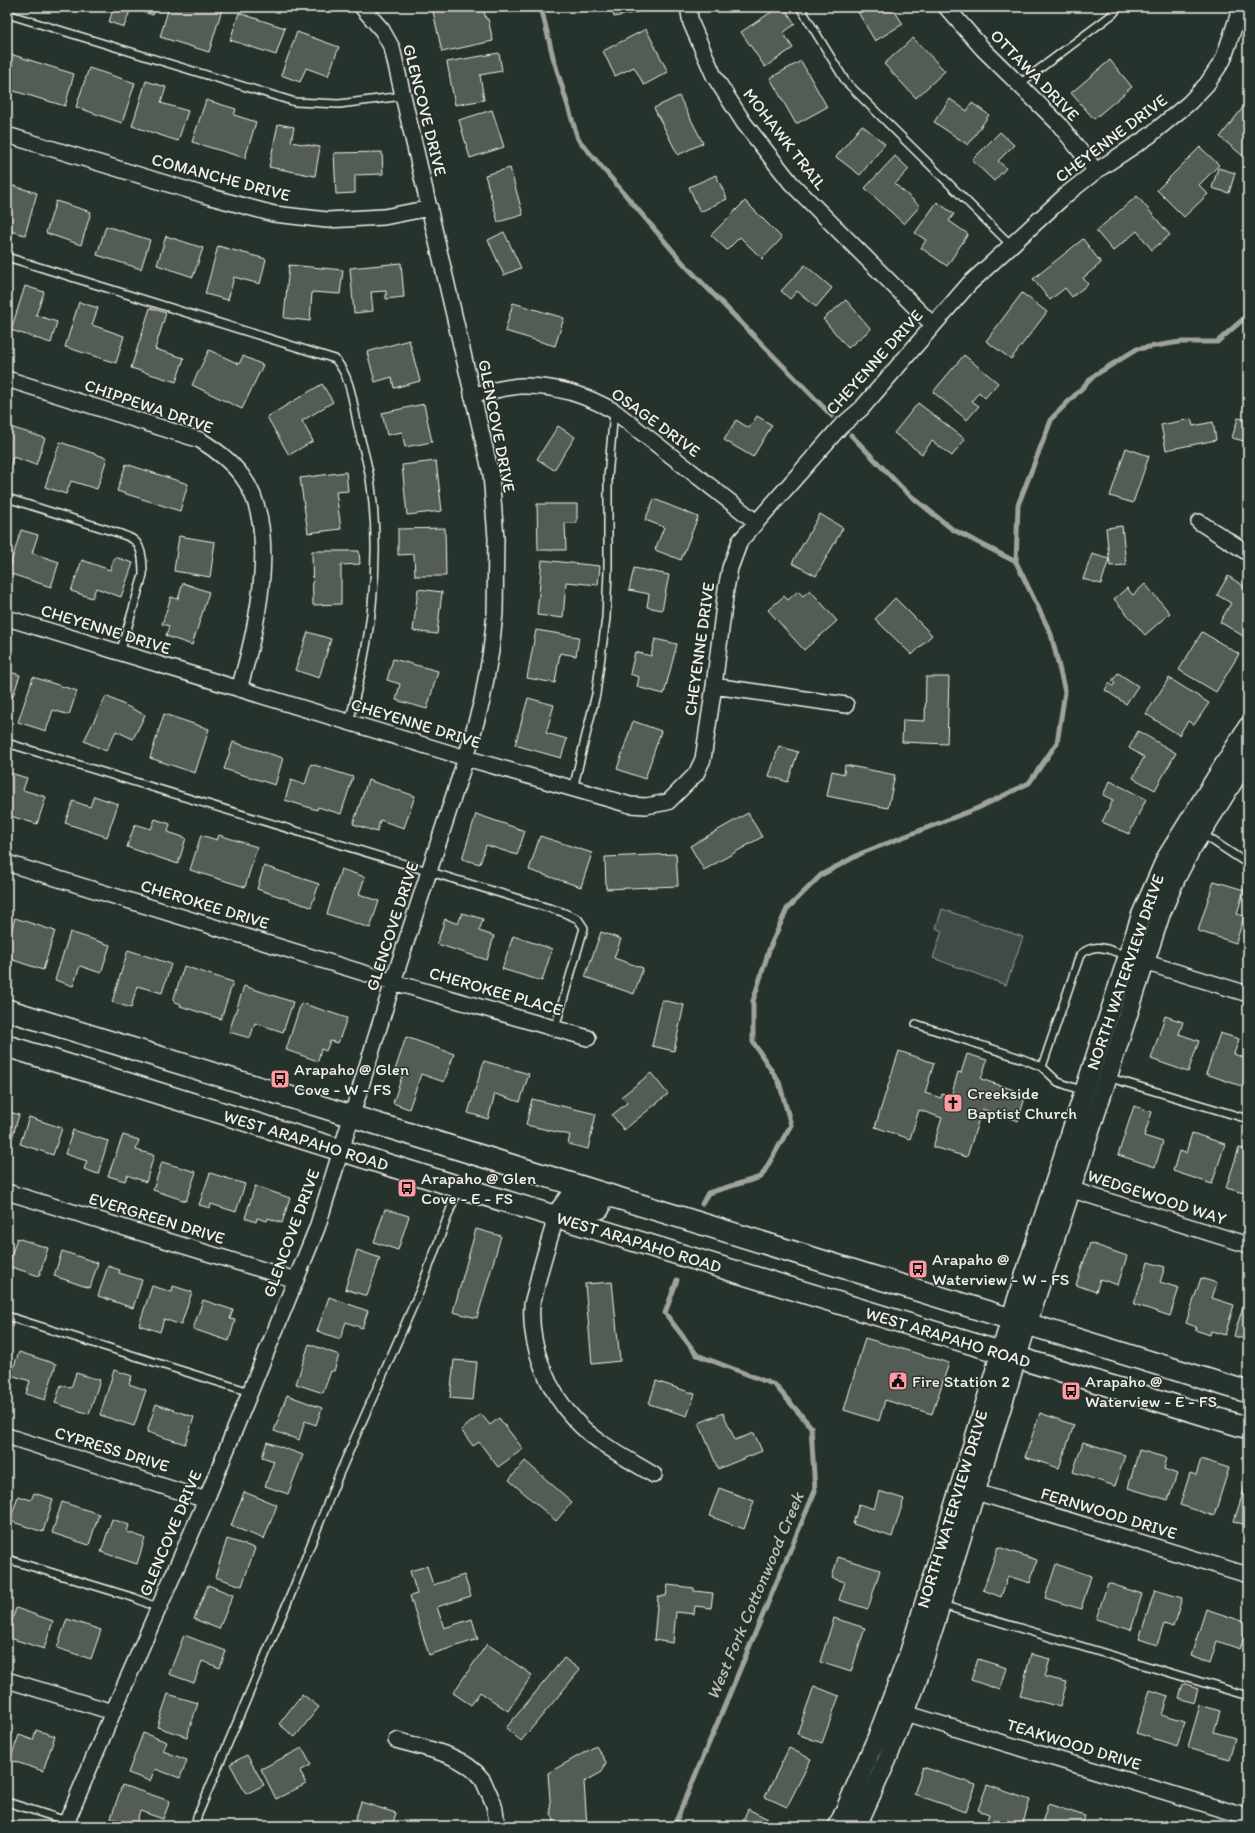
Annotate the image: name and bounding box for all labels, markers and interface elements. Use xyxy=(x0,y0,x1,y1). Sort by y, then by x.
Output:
street label: OTTAWA DRIVE xyxy=(986,25,1084,125)
street label: GLENCOVE DRIVE xyxy=(399,42,451,178)
street label: MOHAWK TRAIL xyxy=(739,84,831,194)
street label: CHEYENNE DRIVE xyxy=(1051,89,1171,187)
street label: COMANCHE DRIVE xyxy=(150,149,292,205)
street label: CHEYENNE DRIVE xyxy=(821,305,927,419)
street label: GLENCOVE DRIVE xyxy=(474,358,520,494)
street label: CHIPPEWA DRIVE xyxy=(82,375,216,437)
street label: OSAGE DRIVE xyxy=(608,383,704,461)
street label: CHEYENNE DRIVE xyxy=(680,581,718,717)
street label: CHEYENNE DRIVE xyxy=(39,600,173,658)
street label: CHEYENNE DRIVE xyxy=(349,694,483,752)
street label: GLENCOVE DRIVE xyxy=(362,859,422,993)
street label: NORTH WATERVIEW DRIVE xyxy=(1082,871,1168,1073)
street label: CHEROKEE DRIVE xyxy=(138,875,272,933)
street label: CHEROKEE PLACE xyxy=(427,962,565,1020)
place label: Arapaho @ Glen Cove - W - FS xyxy=(294,1059,409,1099)
bus stop icon: Arapaho @ Glen Cove - W - FS xyxy=(269,1068,291,1090)
place label: Creekside Baptist Church xyxy=(967,1083,1077,1123)
church icon: Creekside Baptist Church xyxy=(942,1092,964,1114)
street label: WEST ARAPAHO ROAD xyxy=(221,1105,391,1175)
street label: WEDGEWOOD WAY xyxy=(1085,1165,1229,1229)
street label: GLENCOVE DRIVE xyxy=(259,1166,323,1300)
place label: Arapaho @ Glen Cove - E - FS xyxy=(421,1168,536,1208)
bus stop icon: Arapaho @ Glen Cove - E - FS xyxy=(396,1177,418,1199)
street label: EVERGREEN DRIVE xyxy=(87,1188,227,1248)
street label: WEST ARAPAHO ROAD xyxy=(554,1207,724,1277)
place label: Arapaho @ Waterview - W - FS xyxy=(932,1249,1069,1289)
bus stop icon: Arapaho @ Waterview - W - FS xyxy=(907,1258,929,1280)
street label: WEST ARAPAHO ROAD xyxy=(863,1302,1033,1372)
public building icon: Fire Station 2 xyxy=(887,1370,909,1392)
place label: Fire Station 2 xyxy=(912,1371,1010,1391)
place label: Arapaho @ Waterview - E - FS xyxy=(1085,1371,1217,1411)
bus stop icon: Arapaho @ Waterview - E - FS xyxy=(1060,1380,1082,1402)
street label: NORTH WATERVIEW DRIVE xyxy=(912,1408,992,1610)
street label: CYPRESS DRIVE xyxy=(52,1422,172,1476)
street label: GLENCOVE DRIVE xyxy=(134,1467,206,1599)
street label: FERNWOOD DRIVE xyxy=(1039,1483,1179,1543)
water label: West Fork Cottonwood Creek xyxy=(701,1488,809,1703)
street label: TEAKWOOD DRIVE xyxy=(1004,1714,1144,1774)

